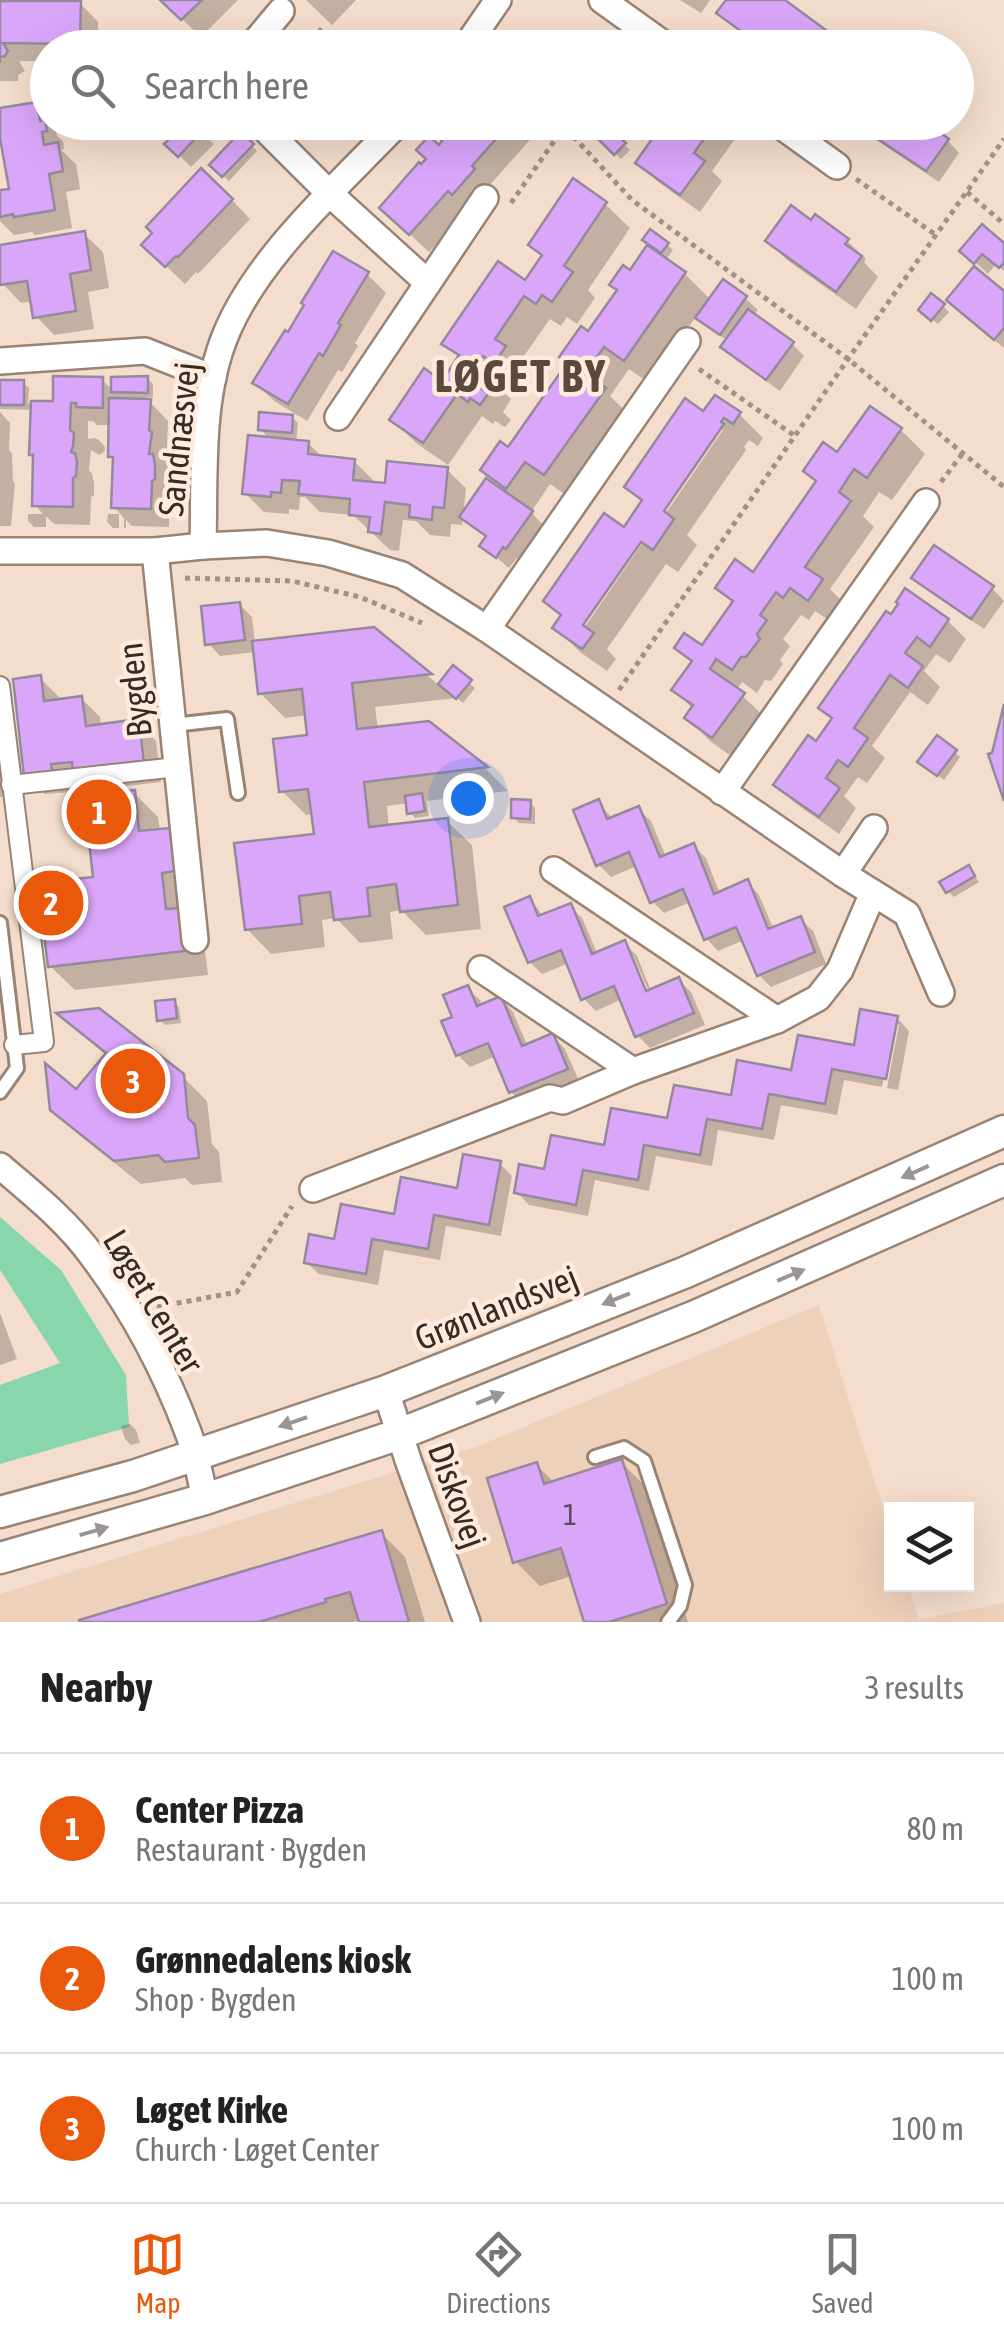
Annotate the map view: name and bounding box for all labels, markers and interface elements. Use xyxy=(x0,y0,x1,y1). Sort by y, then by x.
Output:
search box xyxy=(30,30,974,140)
icon: search xyxy=(65,58,120,113)
text: Search here xyxy=(145,64,309,107)
district label: LØGET BY xyxy=(434,350,608,402)
street label: Sandnæsvej xyxy=(150,360,206,518)
street label: Bygden xyxy=(109,641,159,739)
your location xyxy=(443,773,494,824)
pin: 1 xyxy=(66,774,132,850)
pin: 2 xyxy=(18,866,84,940)
pin: 3 xyxy=(100,1044,166,1118)
one-way arrow xyxy=(900,1163,929,1180)
street label: Løget Center xyxy=(96,1222,213,1380)
street label: Grønlandsvej xyxy=(409,1256,583,1358)
one-way arrow xyxy=(776,1267,806,1283)
one-way arrow xyxy=(601,1292,631,1308)
one-way arrow xyxy=(475,1390,505,1406)
one-way arrow xyxy=(278,1416,308,1431)
street label: Diskovej xyxy=(421,1437,495,1553)
house number: 1 xyxy=(563,1497,577,1531)
map controls xyxy=(884,1502,974,1592)
button: layers xyxy=(884,1502,974,1592)
one-way arrow xyxy=(79,1523,109,1538)
text: Nearby xyxy=(40,1663,153,1711)
text: 3 results xyxy=(865,1669,964,1706)
text: Center Pizza xyxy=(135,1788,304,1831)
text: 1 xyxy=(65,1810,80,1847)
text: 80 m xyxy=(906,1810,964,1847)
text: Restaurant · Bygden xyxy=(135,1831,367,1868)
text: Grønnedalens kiosk xyxy=(135,1938,411,1981)
text: 2 xyxy=(65,1960,80,1997)
text: 100 m xyxy=(891,1960,964,1997)
text: Shop · Bygden xyxy=(135,1981,296,2018)
text: Løget Kirke xyxy=(135,2088,288,2131)
text: 3 xyxy=(65,2110,80,2147)
text: 100 m xyxy=(891,2110,964,2147)
text: Church · Løget Center xyxy=(135,2131,379,2168)
tab: Map xyxy=(130,2227,185,2319)
tab: Directions xyxy=(446,2227,551,2319)
tab: Saved xyxy=(812,2227,874,2319)

